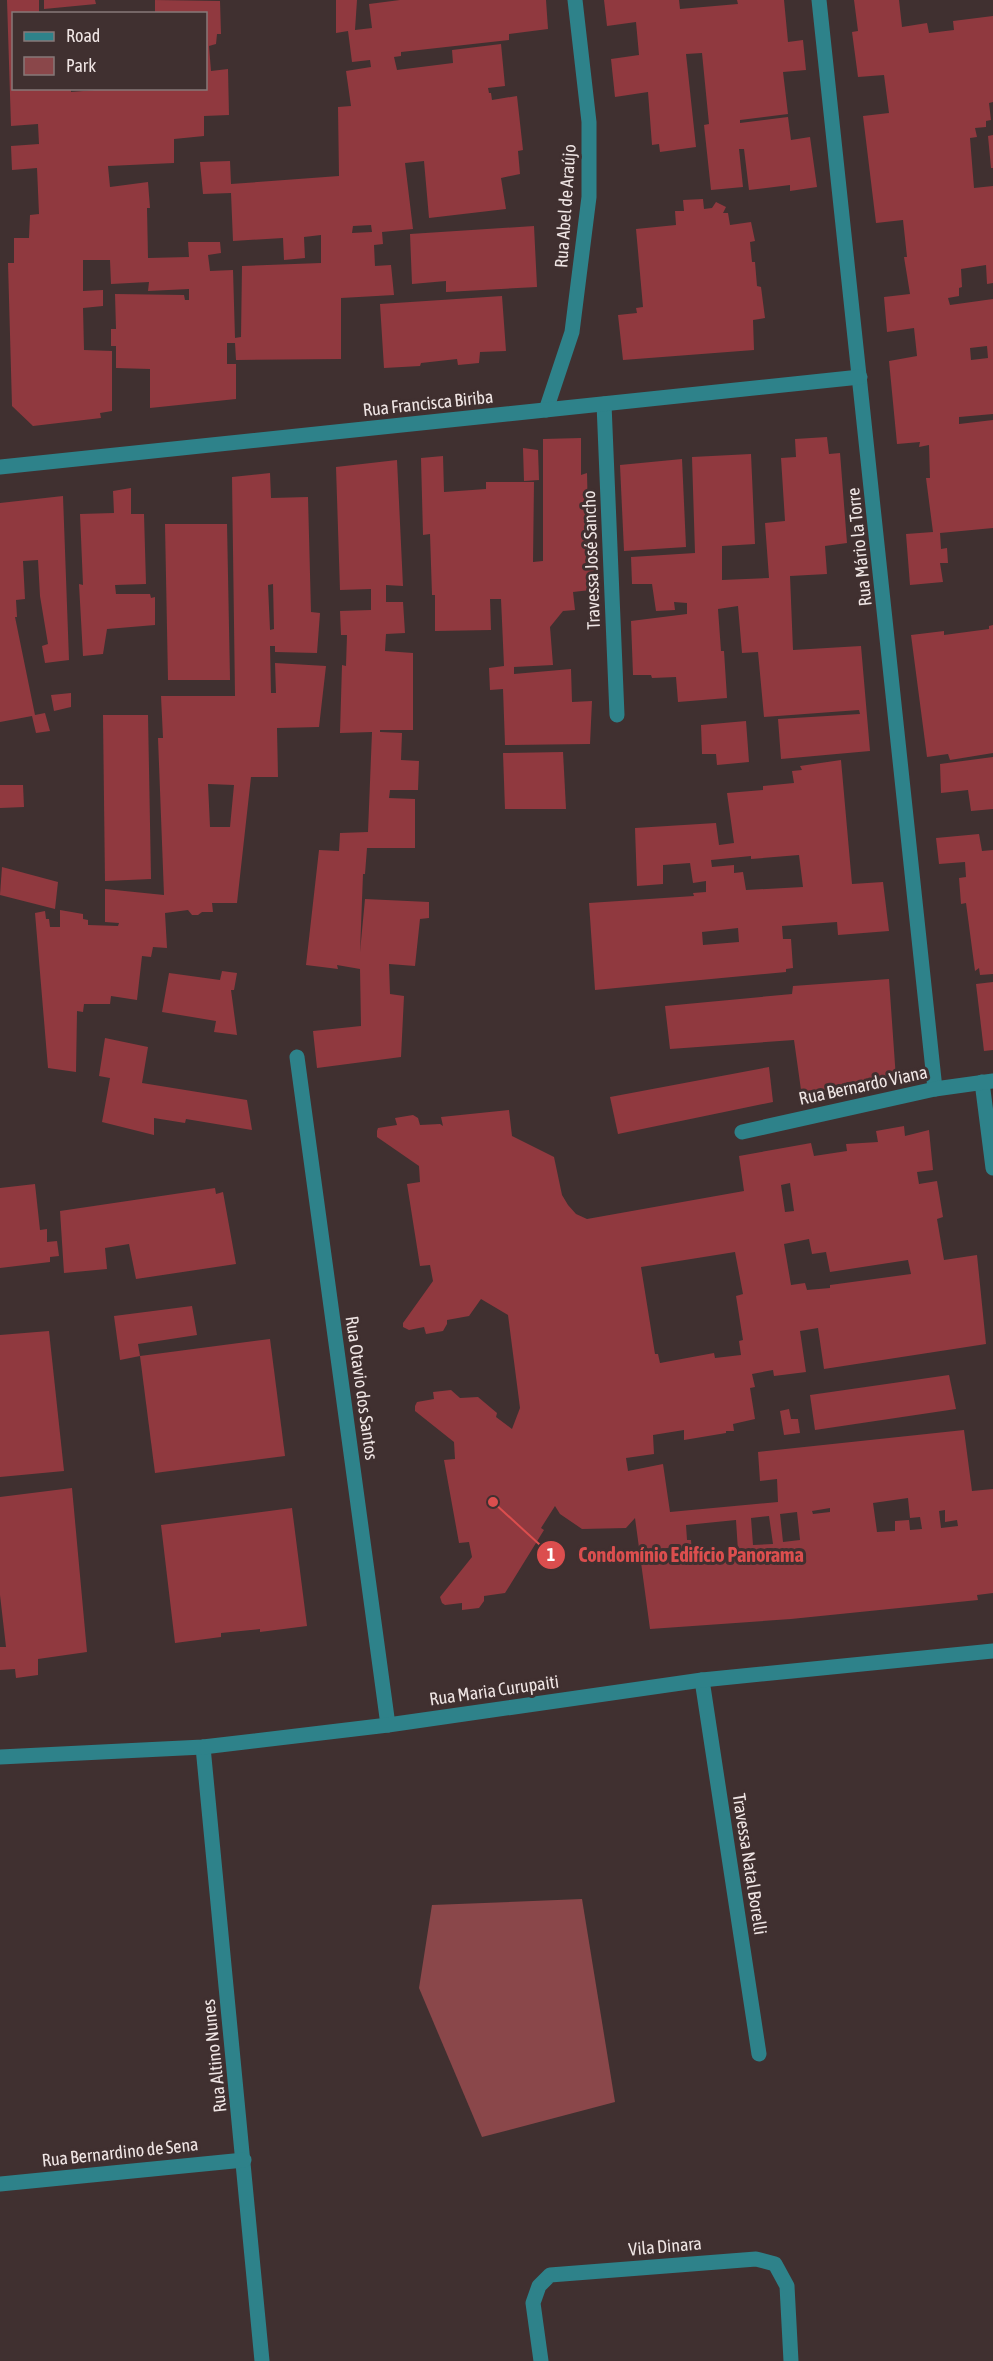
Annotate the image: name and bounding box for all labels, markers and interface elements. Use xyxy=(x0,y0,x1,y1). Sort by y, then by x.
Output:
legend xyxy=(12,12,207,90)
text: Road xyxy=(66,25,100,46)
text: Park xyxy=(66,55,96,76)
street label: Rua Abel de Araújo xyxy=(550,143,580,269)
street label: Rua Francisca Biriba xyxy=(362,386,494,420)
street label: Rua Mário la Torre xyxy=(842,487,876,607)
street label: Travessa José Sancho xyxy=(578,490,604,630)
street label: Rua Bernardo Viana xyxy=(797,1061,929,1109)
street label: Rua Otavio dos Santos xyxy=(341,1315,383,1461)
callout: Condomínio Edifício Panorama xyxy=(536,1536,815,1574)
text: Condomínio Edifício Panorama xyxy=(578,1543,804,1566)
text: 1 xyxy=(547,1544,555,1565)
street label: Rua Maria Curupaiti xyxy=(428,1671,560,1709)
street label: Travessa Natal Borelli xyxy=(728,1792,772,1936)
street label: Rua Altino Nunes xyxy=(198,1998,230,2114)
street label: Rua Bernardino de Sena xyxy=(41,2133,199,2171)
street label: Vila Dinara xyxy=(628,2232,702,2260)

